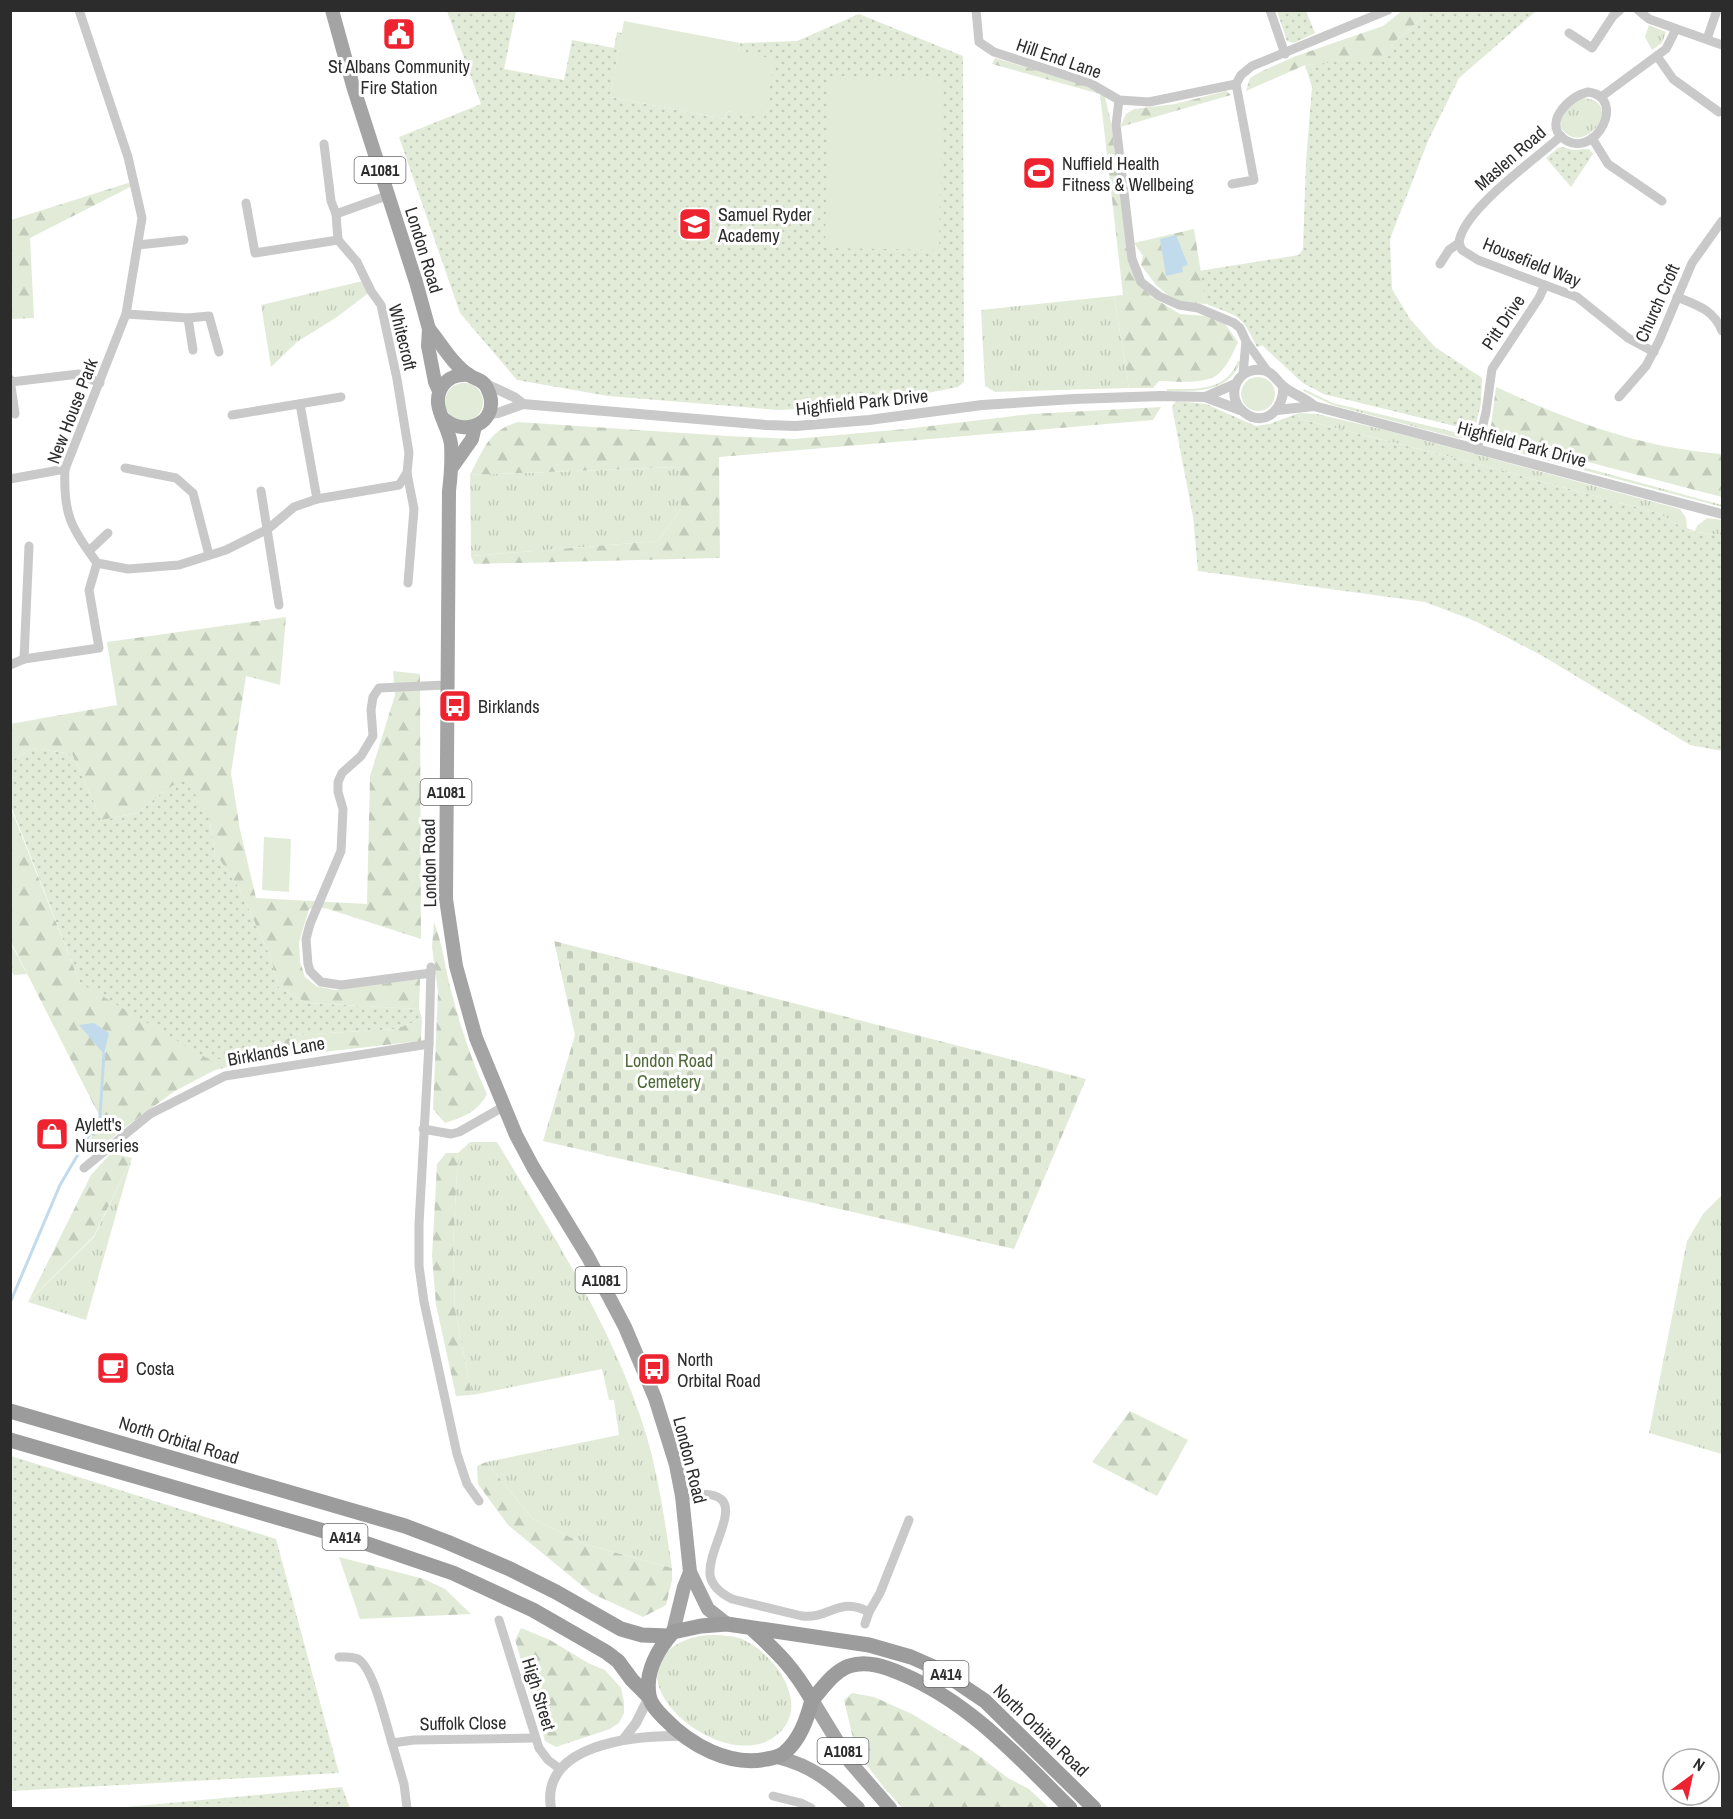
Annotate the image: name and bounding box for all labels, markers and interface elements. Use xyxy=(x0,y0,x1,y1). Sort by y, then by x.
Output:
public building icon: St Albans Community Fire Station xyxy=(381,16,417,52)
street label: Hill End Lane xyxy=(1013,32,1105,84)
place label: St Albans Community Fire Station xyxy=(328,54,471,100)
street label: Maslen Road xyxy=(1469,120,1551,196)
place label: Nuffield Health Fitness & Wellbeing xyxy=(1062,151,1195,197)
sports icon: Nuffield Health Fitness & Wellbeing xyxy=(1021,155,1057,191)
road number: A1081 xyxy=(354,157,406,183)
place label: Samuel Ryder Academy xyxy=(717,202,812,248)
street label: London Road xyxy=(399,204,449,296)
school or university icon: Samuel Ryder Academy xyxy=(677,206,713,242)
street label: Housefield Way xyxy=(1479,231,1585,293)
street label: Church Croft xyxy=(1629,260,1685,346)
street label: Pitt Drive xyxy=(1475,290,1531,354)
street label: Whitecroft xyxy=(383,301,423,373)
street label: New House Park xyxy=(40,354,104,467)
street label: Highfield Park Drive xyxy=(795,383,929,421)
street label: Highfield Park Drive xyxy=(1455,415,1589,473)
bus stop icon: Birklands xyxy=(437,688,473,724)
place label: Birklands xyxy=(478,694,540,719)
road number: A1081 xyxy=(420,779,472,805)
street label: London Road xyxy=(416,818,442,908)
street label: Birklands Lane xyxy=(225,1030,327,1072)
park label: London Road Cemetery xyxy=(625,1048,713,1094)
place label: Aylett's Nurseries xyxy=(74,1112,139,1158)
shop icon: Aylett's Nurseries xyxy=(34,1116,70,1152)
road number: A1081 xyxy=(576,1267,626,1293)
place label: North Orbital Road xyxy=(677,1347,761,1393)
cafe icon: Costa xyxy=(95,1350,131,1386)
bus stop icon: North Orbital Road xyxy=(636,1351,672,1387)
place label: Costa xyxy=(136,1356,175,1381)
street label: North Orbital Road xyxy=(116,1410,242,1470)
street label: London Road xyxy=(667,1414,713,1506)
road number: A414 xyxy=(322,1524,368,1550)
street label: High Street xyxy=(516,1655,562,1733)
road number: A414 xyxy=(924,1661,968,1687)
street label: North Orbital Road xyxy=(988,1678,1094,1782)
street label: Suffolk Close xyxy=(419,1710,507,1736)
road number: A1081 xyxy=(818,1738,868,1764)
north arrow xyxy=(1661,1747,1721,1807)
text: N xyxy=(1689,1753,1709,1776)

